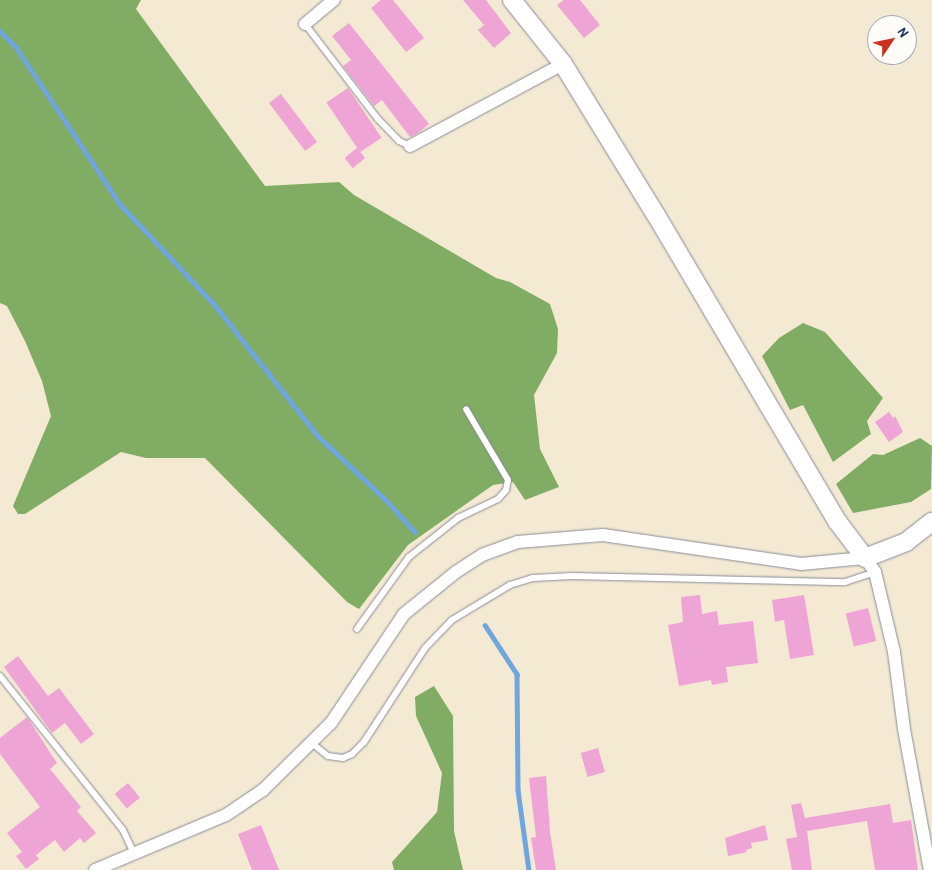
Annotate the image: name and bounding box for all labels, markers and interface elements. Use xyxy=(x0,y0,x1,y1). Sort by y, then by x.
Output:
north arrow xyxy=(867,15,917,65)
text: N xyxy=(894,23,914,40)

